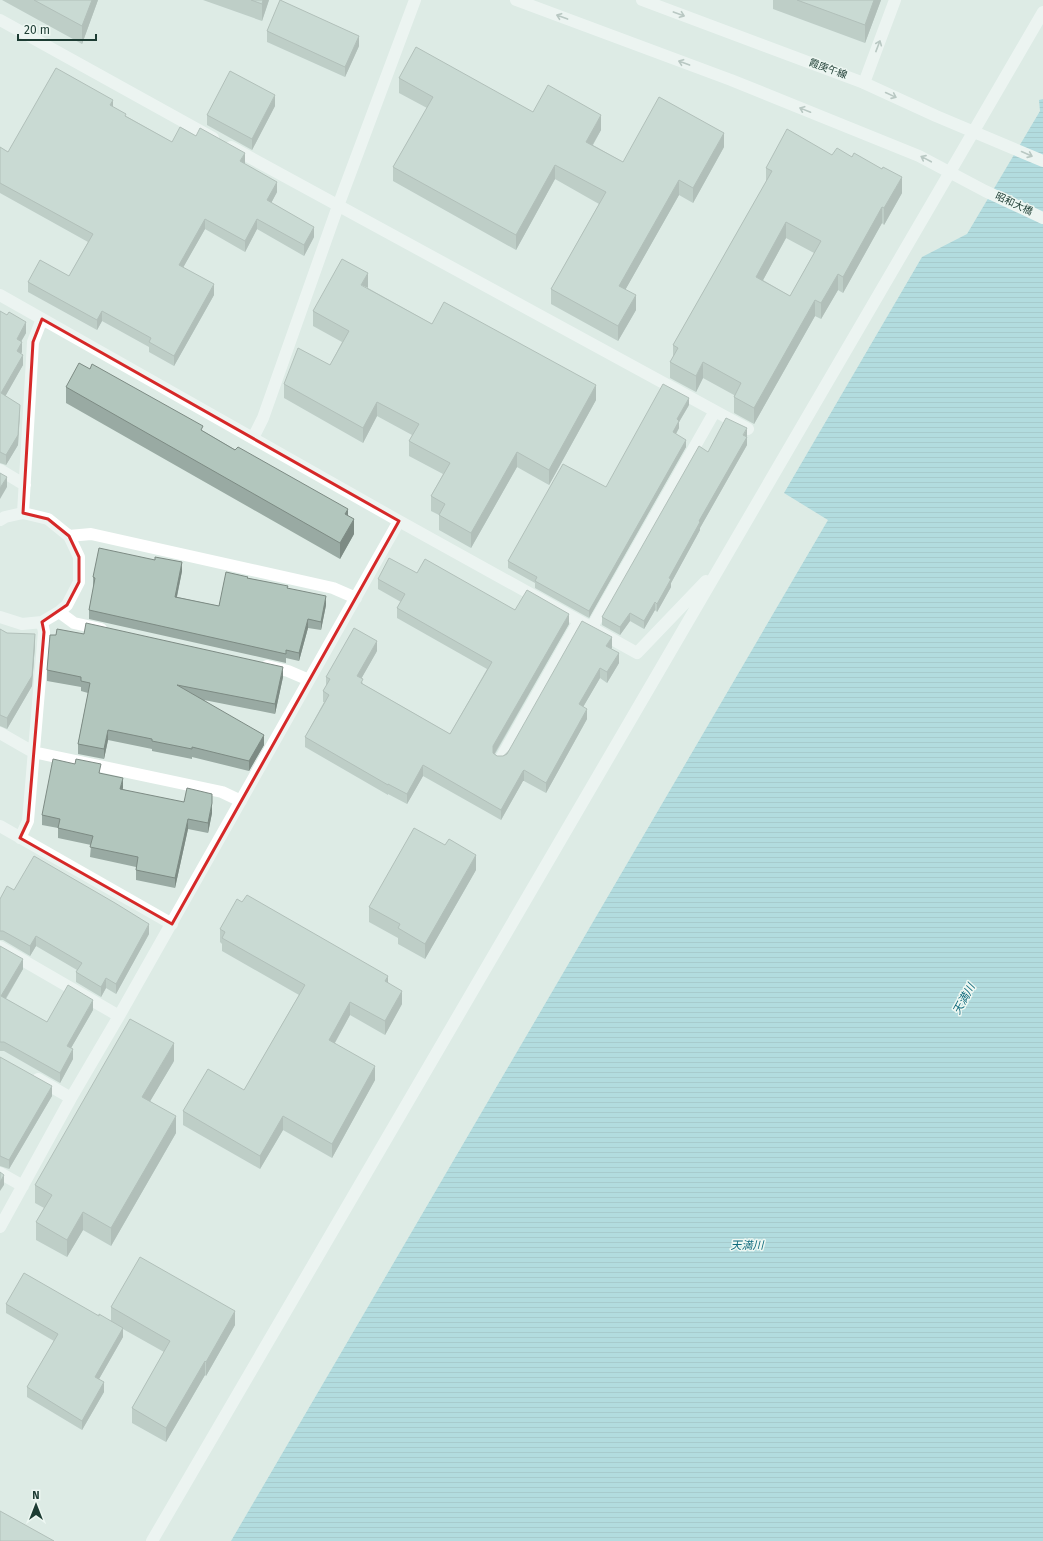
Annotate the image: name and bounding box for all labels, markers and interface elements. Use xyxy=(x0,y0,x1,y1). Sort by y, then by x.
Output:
one-way arrow xyxy=(672,10,684,18)
one-way arrow xyxy=(557,13,569,21)
scale bar xyxy=(18,16,96,42)
text: 20 m xyxy=(24,23,50,37)
one-way arrow xyxy=(874,41,882,53)
street label: 霞庚午線 xyxy=(807,57,849,81)
one-way arrow xyxy=(679,58,691,66)
one-way arrow xyxy=(885,92,897,99)
one-way arrow xyxy=(800,106,812,113)
one-way arrow xyxy=(1020,151,1032,158)
one-way arrow xyxy=(920,155,932,163)
street label: 昭和大橋 xyxy=(993,190,1035,218)
water label: 天満川 xyxy=(950,981,978,1017)
water label: 天満川 xyxy=(731,1239,764,1252)
north arrow xyxy=(16,1485,56,1525)
text: N xyxy=(32,1489,40,1502)

